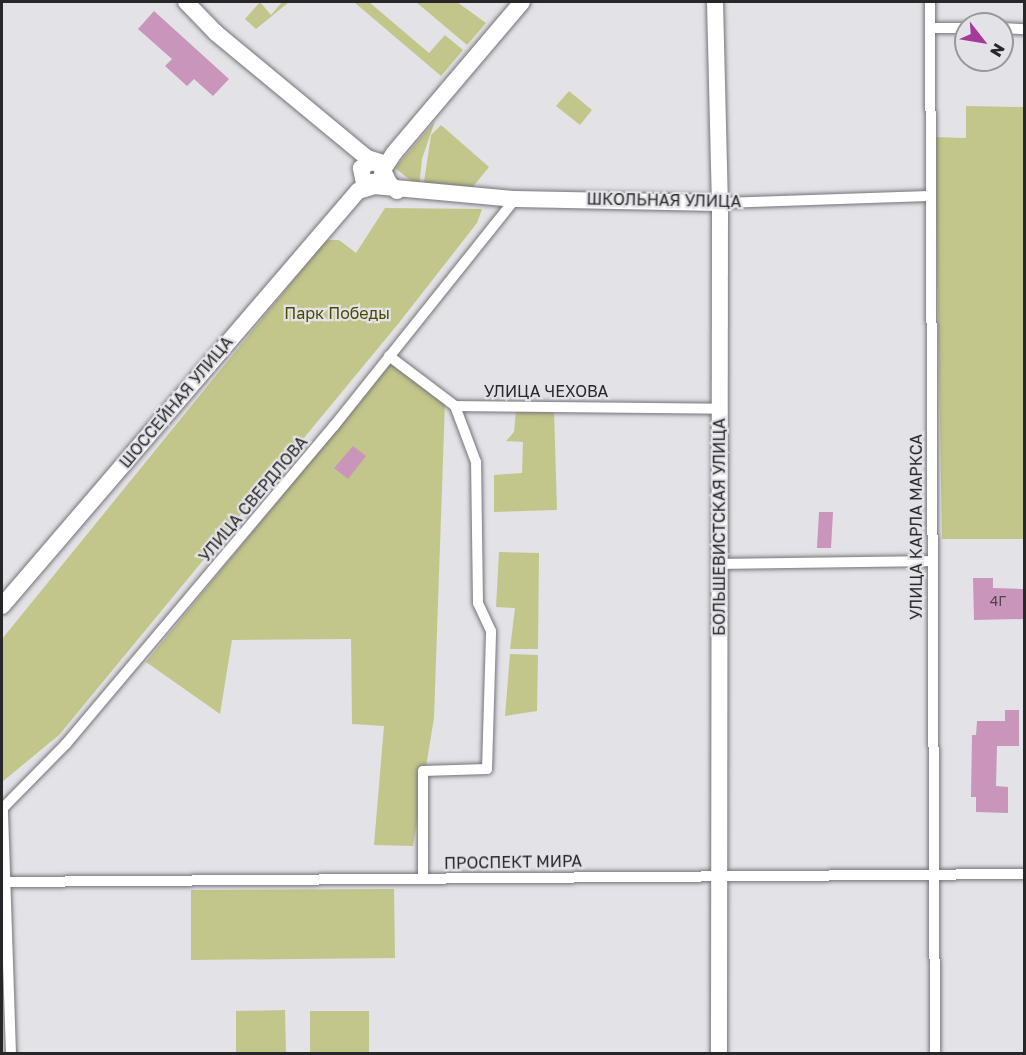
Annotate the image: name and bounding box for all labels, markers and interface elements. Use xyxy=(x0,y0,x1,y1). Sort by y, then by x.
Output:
north arrow xyxy=(954,12,1014,72)
text: N xyxy=(986,40,1009,61)
street label: ШКОЛЬНАЯ УЛИЦА xyxy=(586,189,742,211)
park label: Парк Победы xyxy=(284,303,390,323)
street label: ШОССЕЙНАЯ УЛИЦА xyxy=(115,332,237,472)
street label: УЛИЦА ЧЕХОВА xyxy=(484,381,608,401)
street label: БОЛЬШЕВИСТСКАЯ УЛИЦА xyxy=(709,418,729,636)
street label: УЛИЦА СВЕРДЛОВА xyxy=(195,432,311,566)
street label: УЛИЦА КАРЛА МАРКСА xyxy=(906,434,926,620)
house number: 4Г xyxy=(990,593,1006,609)
street label: ПРОСПЕКТ МИРА xyxy=(444,851,582,873)

